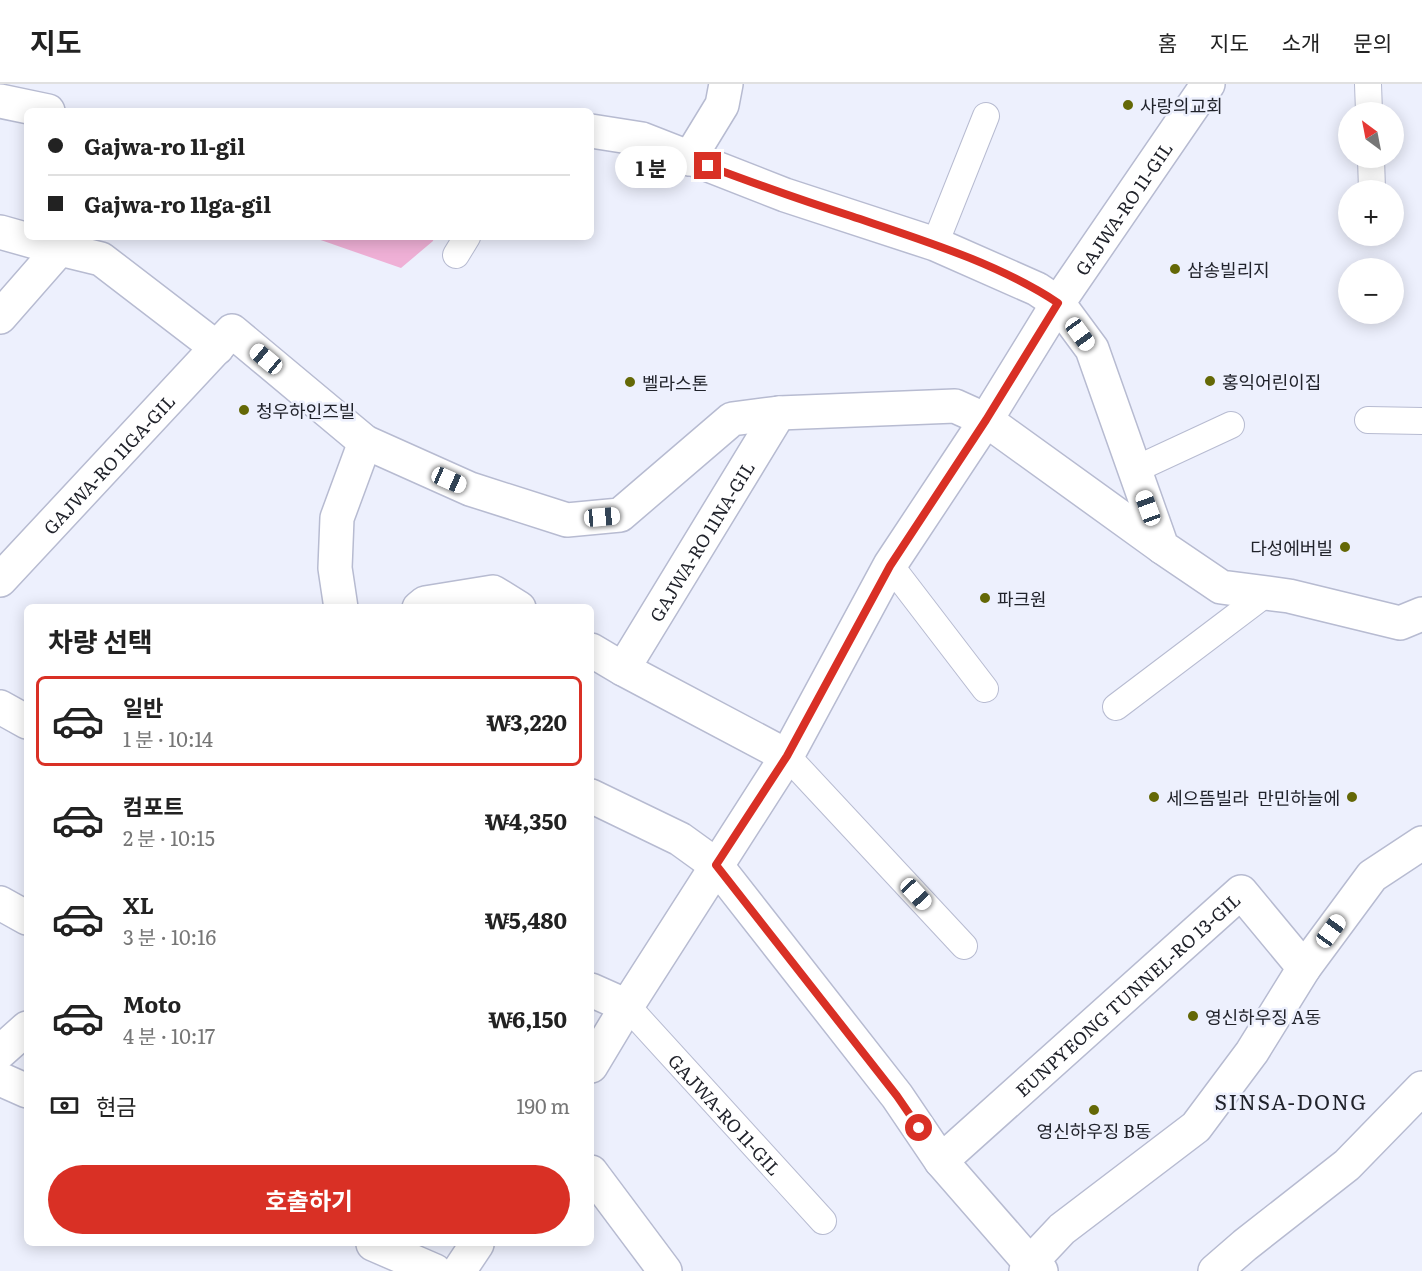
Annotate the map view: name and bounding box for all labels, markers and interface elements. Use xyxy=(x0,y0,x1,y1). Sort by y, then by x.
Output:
text: 지도 xyxy=(30,20,82,62)
text: 홈 xyxy=(1158,26,1177,57)
text: 지도 xyxy=(1210,26,1249,57)
text: 소개 xyxy=(1282,26,1320,57)
text: 문의 xyxy=(1353,26,1392,57)
place label: 사랑의교회 xyxy=(1140,92,1223,119)
marker: 사랑의교회 xyxy=(1121,98,1135,112)
north arrow xyxy=(1338,102,1404,168)
map controls xyxy=(1338,102,1404,324)
text: Gajwa-ro 11-gil xyxy=(84,129,245,162)
street label: GAJWA-RO 11-GIL xyxy=(1068,136,1178,280)
callout: 1 분 xyxy=(615,145,687,187)
text: 1 분 xyxy=(636,152,666,182)
route end xyxy=(694,152,721,179)
button: + xyxy=(1338,180,1404,246)
text: Gajwa-ro 11ga-gil xyxy=(84,187,271,220)
place label: 삼송빌리지 xyxy=(1187,256,1270,283)
button: − xyxy=(1338,258,1404,324)
marker: 삼송빌리지 xyxy=(1168,262,1182,276)
car xyxy=(1062,314,1098,354)
car xyxy=(246,341,286,377)
place label: 홍익어린이집 xyxy=(1222,368,1321,395)
place label: 벨라스톤 xyxy=(642,369,708,396)
marker: 홍익어린이집 xyxy=(1203,374,1217,388)
marker: 벨라스톤 xyxy=(623,375,637,389)
street label: GAJWA-RO 11GA-GIL xyxy=(36,388,181,540)
place label: 청우하인즈빌 xyxy=(256,397,355,424)
marker: 청우하인즈빌 xyxy=(237,403,251,417)
street label: GAJWA-RO 11NA-GIL xyxy=(642,456,760,626)
car xyxy=(429,464,469,496)
car xyxy=(1133,488,1163,528)
car xyxy=(583,506,621,528)
place label: 다성에버빌 xyxy=(1250,534,1333,561)
marker: 다성에버빌 xyxy=(1338,540,1352,554)
place label: 파크원 xyxy=(997,585,1047,612)
marker: 파크원 xyxy=(978,591,992,605)
text: 차량 선택 xyxy=(48,620,153,660)
text: 일반 xyxy=(123,690,163,723)
icon: car xyxy=(51,694,105,748)
text: ₩3,220 xyxy=(486,705,567,738)
text: 1 분 · 10:14 xyxy=(123,723,213,753)
place label: 세으뜸빌라 xyxy=(1166,784,1249,811)
place label: 만민하늘에 xyxy=(1257,784,1340,811)
text: 컴포트 xyxy=(123,789,184,822)
marker: 세으뜸빌라 xyxy=(1147,790,1161,804)
marker: 만민하늘에 xyxy=(1345,790,1359,804)
icon: car xyxy=(51,793,105,847)
text: ₩4,350 xyxy=(485,804,567,837)
text: 2 분 · 10:15 xyxy=(123,822,215,852)
car xyxy=(897,875,935,913)
street label: EUNPYEONG TUNNEL-RO 13-GIL xyxy=(1009,886,1246,1102)
text: XL xyxy=(123,888,154,921)
icon: car xyxy=(51,892,105,946)
text: ₩5,480 xyxy=(484,903,567,936)
car xyxy=(1313,911,1349,951)
text: 3 분 · 10:16 xyxy=(123,921,216,951)
text: Moto xyxy=(123,987,181,1020)
icon: car xyxy=(51,991,105,1045)
text: ₩6,150 xyxy=(488,1002,567,1035)
place label: 영신하우징 A동 xyxy=(1205,1003,1321,1030)
marker: 영신하우징 A동 xyxy=(1186,1009,1200,1023)
text: 4 분 · 10:17 xyxy=(123,1020,215,1050)
street label: GAJWA-RO 11-GIL xyxy=(663,1047,788,1181)
district label: SINSA-DONG xyxy=(1214,1085,1368,1116)
icon: cash xyxy=(48,1089,81,1122)
text: 현금 xyxy=(96,1089,136,1122)
text: 190 m xyxy=(516,1090,570,1120)
marker: 영신하우징 B동 xyxy=(1087,1103,1101,1117)
route start xyxy=(905,1114,932,1141)
place label: 영신하우징 B동 xyxy=(1037,1117,1151,1144)
button: 호출하기 xyxy=(48,1165,570,1234)

